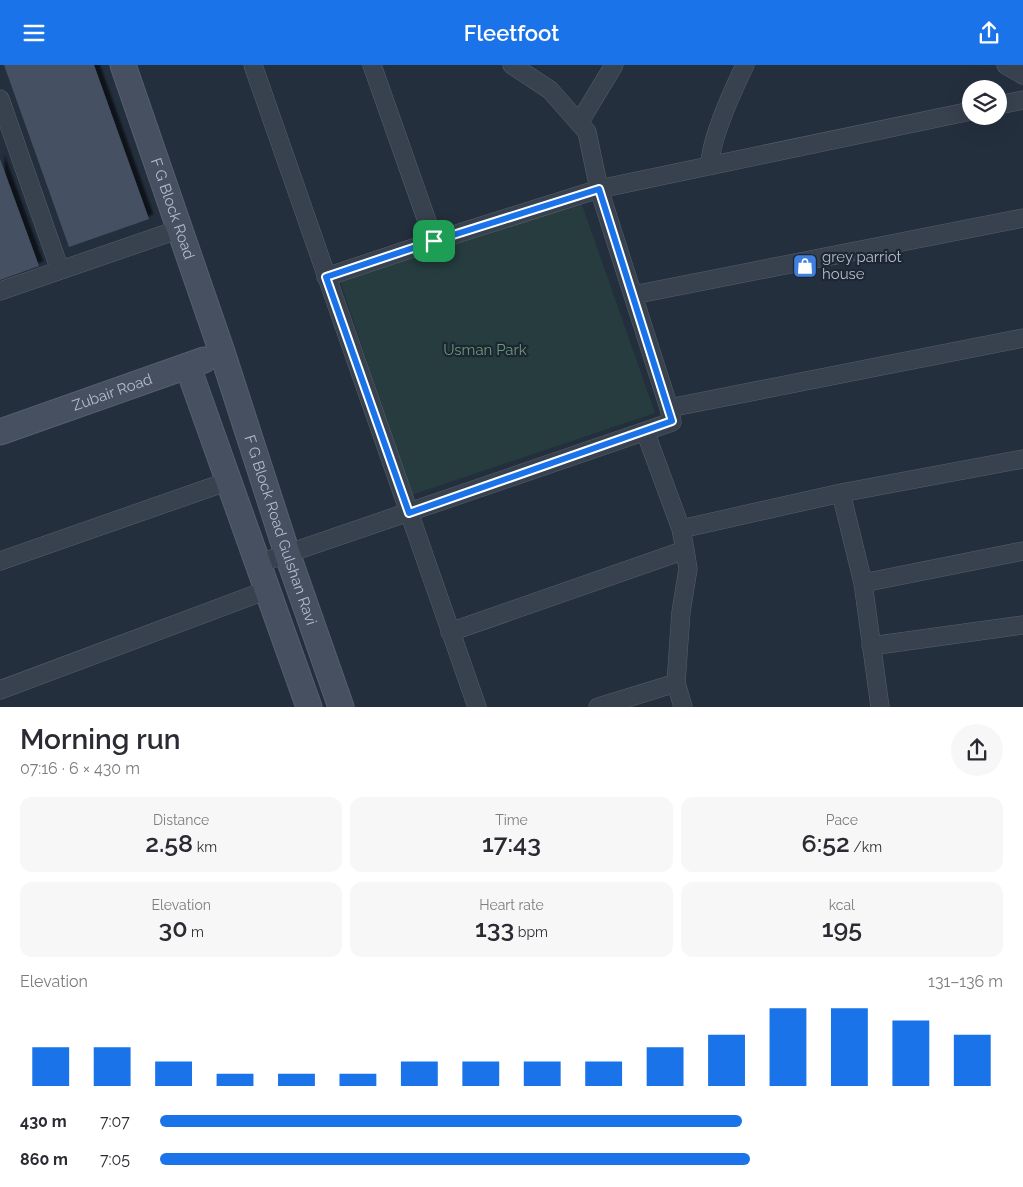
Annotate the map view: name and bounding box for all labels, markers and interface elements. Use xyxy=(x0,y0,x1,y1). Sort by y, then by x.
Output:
icon: menu xyxy=(20,19,48,47)
icon: share xyxy=(975,19,1003,47)
text: Fleetfoot xyxy=(464,20,559,46)
map controls xyxy=(962,80,1007,125)
button: layers xyxy=(962,80,1007,125)
street label: F G Block Road xyxy=(147,156,198,262)
pin xyxy=(413,220,455,262)
icon: arrive xyxy=(420,227,448,255)
place label: grey parriot house xyxy=(822,248,902,283)
shop icon: grey parriot house xyxy=(792,253,818,279)
park label: Usman Park xyxy=(443,341,527,359)
street label: Zubair Road xyxy=(70,370,155,415)
street label: F G Block Road Gulshan Ravi xyxy=(240,433,321,627)
text: Morning run xyxy=(20,723,180,756)
button: share xyxy=(951,724,1003,776)
text: 07:16 · 6 × 430 m xyxy=(20,759,140,778)
text: Distance xyxy=(153,812,209,828)
text: Time xyxy=(495,812,528,828)
text: Pace xyxy=(826,812,858,828)
text: 2.58 xyxy=(145,828,193,858)
text: 17:43 xyxy=(482,828,541,858)
text: 6:52 xyxy=(802,828,850,858)
text: km xyxy=(193,839,217,855)
text: /km xyxy=(850,839,882,855)
text: Elevation xyxy=(151,897,211,913)
text: Heart rate xyxy=(479,897,544,913)
text: kcal xyxy=(829,897,855,913)
text: 30 xyxy=(158,913,187,943)
text: 133 xyxy=(475,913,514,943)
text: 195 xyxy=(822,913,862,943)
text: m xyxy=(187,924,204,940)
text: bpm xyxy=(514,924,548,940)
text: Elevation xyxy=(20,972,88,991)
text: 131–136 m xyxy=(928,972,1003,991)
text: 430 m xyxy=(20,1112,67,1131)
text: 7:07 xyxy=(100,1112,130,1131)
text: 860 m xyxy=(20,1150,68,1169)
text: 7:05 xyxy=(100,1150,130,1169)

